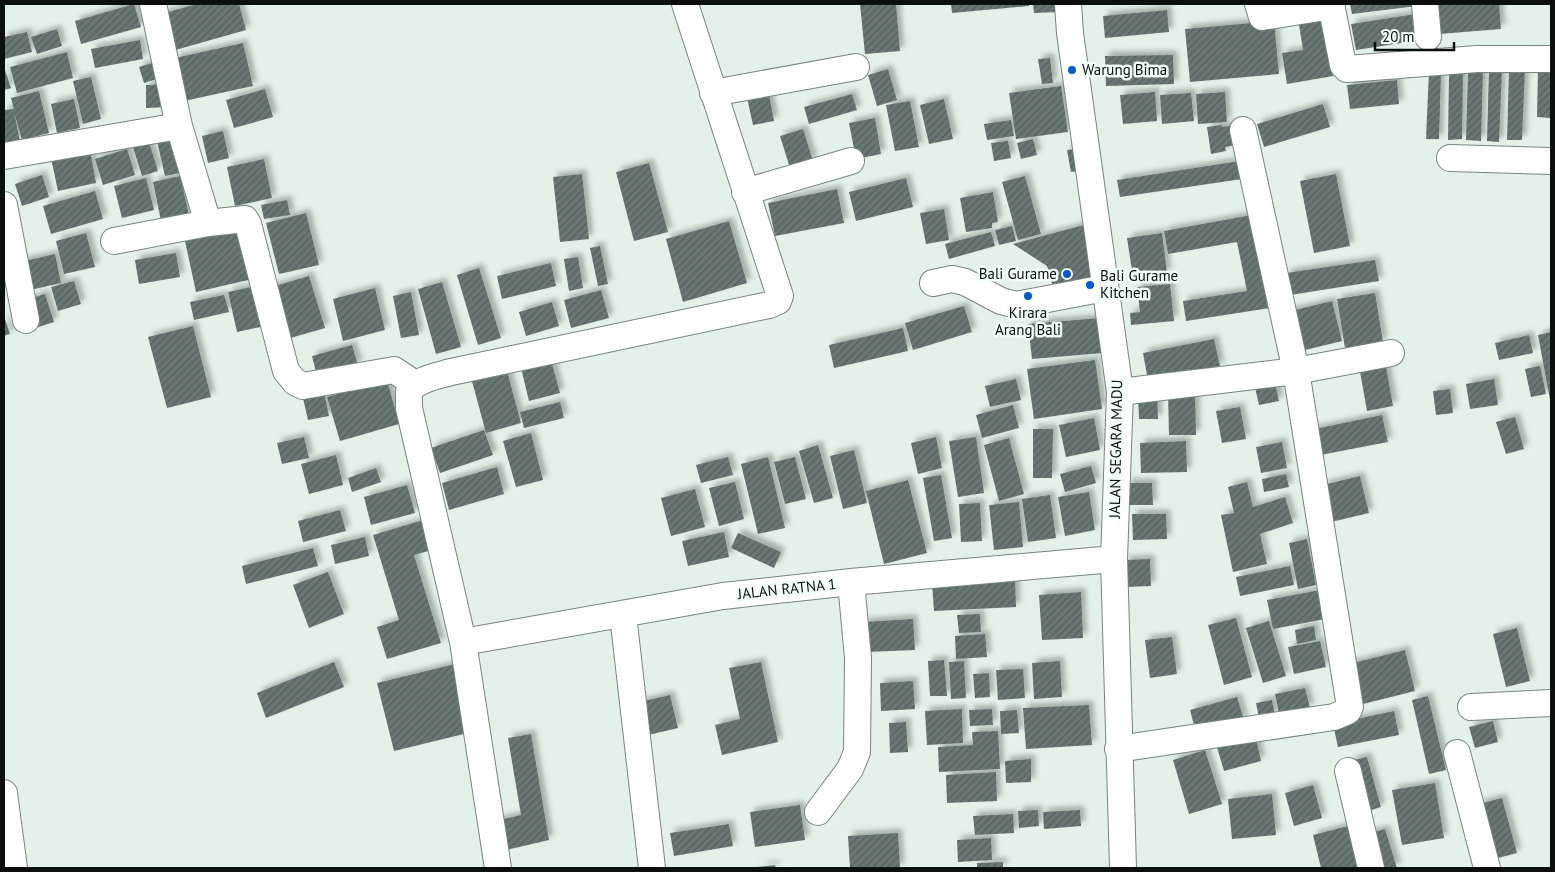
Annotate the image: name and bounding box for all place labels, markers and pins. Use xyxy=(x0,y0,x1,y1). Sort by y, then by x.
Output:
place label: Warung Bima xyxy=(1082,60,1167,79)
marker: Warung Bima xyxy=(1066,64,1078,76)
place label: Bali Gurame xyxy=(979,264,1057,283)
place label: Bali Gurame Kitchen xyxy=(1100,266,1178,302)
marker: Bali Gurame xyxy=(1061,268,1073,280)
marker: Bali Gurame Kitchen xyxy=(1084,279,1096,291)
marker: Kirara Arang Bali xyxy=(1022,290,1034,302)
place label: Kirara Arang Bali xyxy=(995,303,1061,339)

